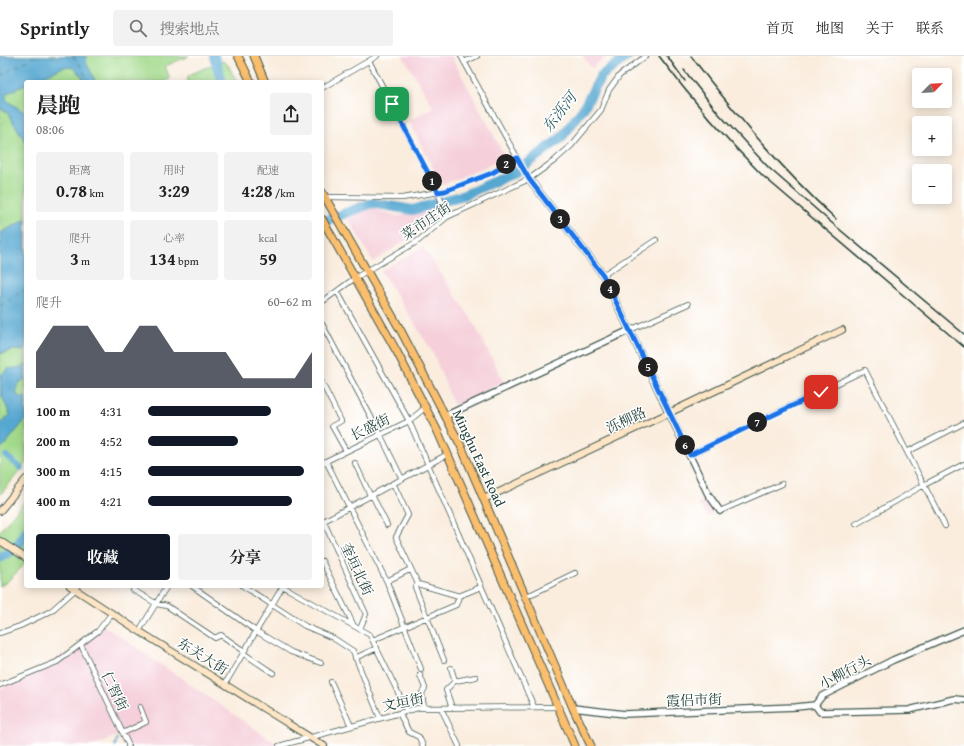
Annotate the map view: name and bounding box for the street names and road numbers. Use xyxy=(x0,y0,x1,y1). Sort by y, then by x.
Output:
street label: 菜市庄街 xyxy=(397,197,455,245)
street label: 泺柳路 xyxy=(603,402,649,438)
street label: Minghu East Road xyxy=(448,406,511,510)
street label: 长盛街 xyxy=(347,409,393,445)
street label: 奎垣北街 xyxy=(336,539,378,599)
street label: 东关大街 xyxy=(174,633,232,679)
street label: 小柳行头 xyxy=(816,650,874,694)
street label: 仁智街 xyxy=(97,668,133,714)
street label: 文垣街 xyxy=(380,688,426,716)
street label: 霞侣市街 xyxy=(666,689,722,711)

